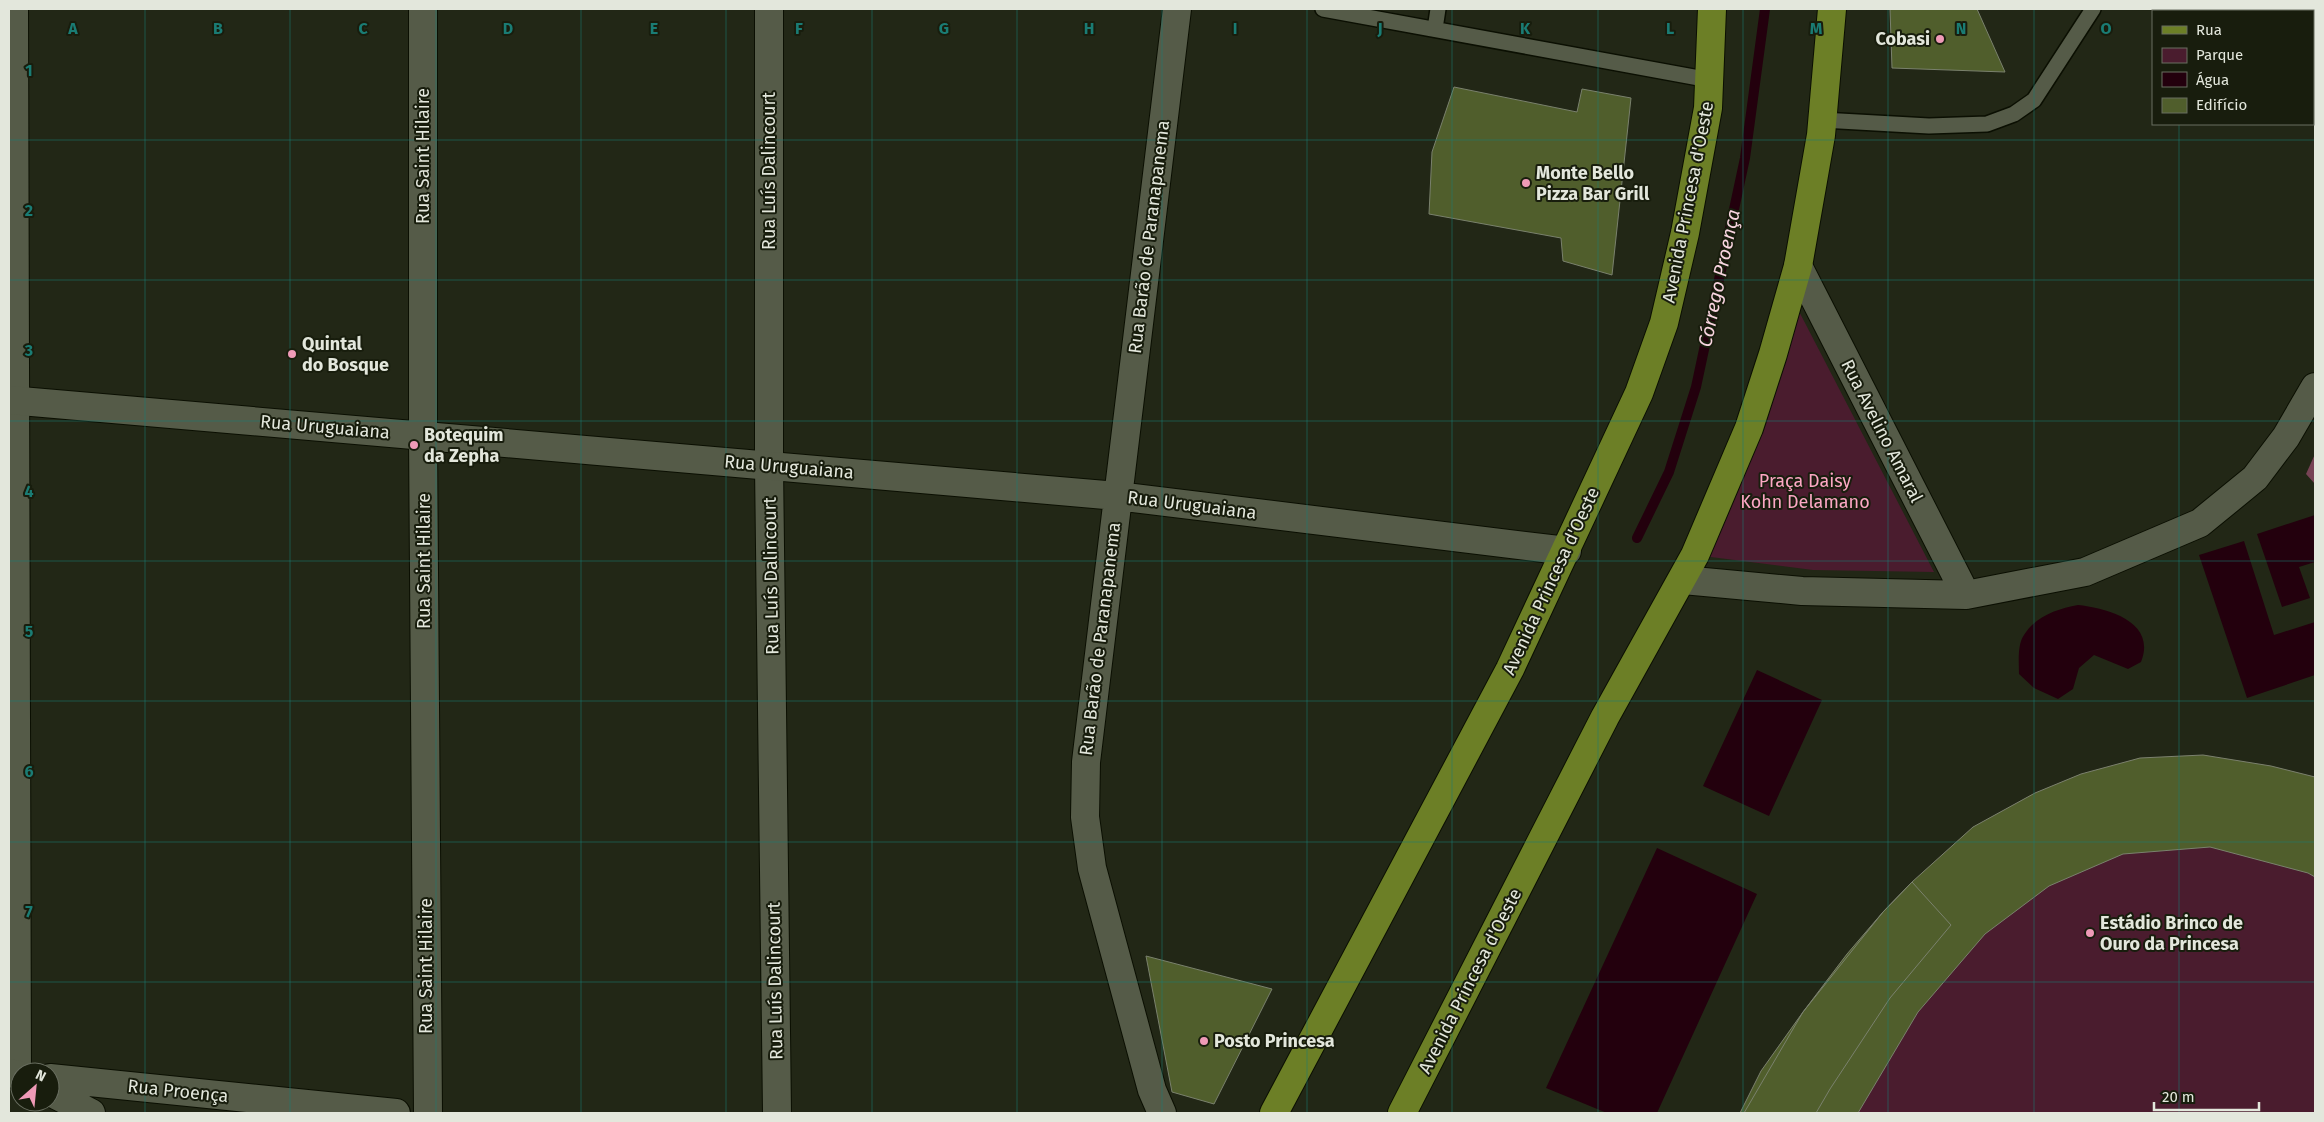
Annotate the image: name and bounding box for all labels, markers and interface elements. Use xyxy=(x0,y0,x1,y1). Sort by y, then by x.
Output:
legend xyxy=(2152,10,2314,125)
text: A xyxy=(67,19,78,38)
text: B xyxy=(213,19,223,38)
text: C xyxy=(358,19,368,38)
text: D xyxy=(503,19,513,38)
text: E xyxy=(650,19,658,38)
text: F xyxy=(795,19,803,38)
text: G xyxy=(939,19,949,38)
text: H xyxy=(1084,19,1094,38)
text: I xyxy=(1233,19,1237,38)
text: J xyxy=(1376,19,1383,38)
text: K xyxy=(1520,19,1531,38)
text: L xyxy=(1666,19,1674,38)
text: M xyxy=(1810,19,1823,38)
text: N xyxy=(1956,19,1966,38)
text: O xyxy=(2100,19,2112,38)
text: Rua xyxy=(2196,21,2222,39)
place label: Cobasi xyxy=(1875,28,1930,50)
marker: Cobasi xyxy=(1934,33,1946,45)
text: Parque xyxy=(2196,46,2243,64)
text: 1 xyxy=(25,61,33,80)
text: Água xyxy=(2196,71,2229,89)
street label: Rua Saint Hilaire xyxy=(412,88,434,224)
street label: Rua Luís Dalincourt xyxy=(758,92,780,250)
text: Edifício xyxy=(2196,96,2247,114)
street label: Avenida Princesa d'Oeste xyxy=(1658,99,1718,305)
street label: Rua Barão de Paranapanema xyxy=(1124,119,1174,355)
place label: Monte Bello Pizza Bar Grill xyxy=(1536,162,1650,205)
marker: Monte Bello Pizza Bar Grill xyxy=(1520,177,1532,189)
text: 2 xyxy=(25,201,33,220)
water label: Córrego Proença xyxy=(1693,207,1745,349)
place label: Quintal do Bosque xyxy=(302,333,389,376)
text: 3 xyxy=(24,341,33,360)
marker: Quintal do Bosque xyxy=(286,348,298,360)
street label: Rua Avelino Amaral xyxy=(1836,356,1928,506)
street label: Rua Uruguaiana xyxy=(259,410,391,444)
place label: Botequim da Zepha xyxy=(424,424,504,467)
marker: Botequim da Zepha xyxy=(408,439,420,451)
street label: Rua Uruguaiana xyxy=(723,450,855,484)
park label: Praça Daisy Kohn Delamano xyxy=(1740,470,1870,513)
text: 4 xyxy=(24,482,34,501)
street label: Avenida Princesa d'Oeste xyxy=(1498,484,1604,678)
street label: Rua Uruguaiana xyxy=(1126,486,1258,524)
street label: Rua Saint Hilaire xyxy=(413,493,435,629)
street label: Rua Luís Dalincourt xyxy=(759,496,783,655)
street label: Rua Barão de Paranapanema xyxy=(1075,521,1125,757)
text: 5 xyxy=(25,622,34,641)
text: 6 xyxy=(24,762,34,781)
street label: Avenida Princesa d'Oeste xyxy=(1414,885,1526,1077)
street label: Rua Saint Hilaire xyxy=(415,898,437,1034)
street label: Rua Luís Dalincourt xyxy=(763,901,787,1060)
text: 7 xyxy=(25,902,33,921)
place label: Estádio Brinco de Ouro da Princesa xyxy=(2100,912,2243,955)
marker: Estádio Brinco de Ouro da Princesa xyxy=(2084,927,2096,939)
place label: Posto Princesa xyxy=(1214,1030,1335,1052)
marker: Posto Princesa xyxy=(1198,1035,1210,1047)
north arrow xyxy=(10,1062,60,1112)
text: N xyxy=(33,1066,49,1086)
street label: Rua Proença xyxy=(126,1075,230,1107)
scale bar xyxy=(2154,1080,2259,1112)
text: 20 m xyxy=(2162,1088,2195,1106)

